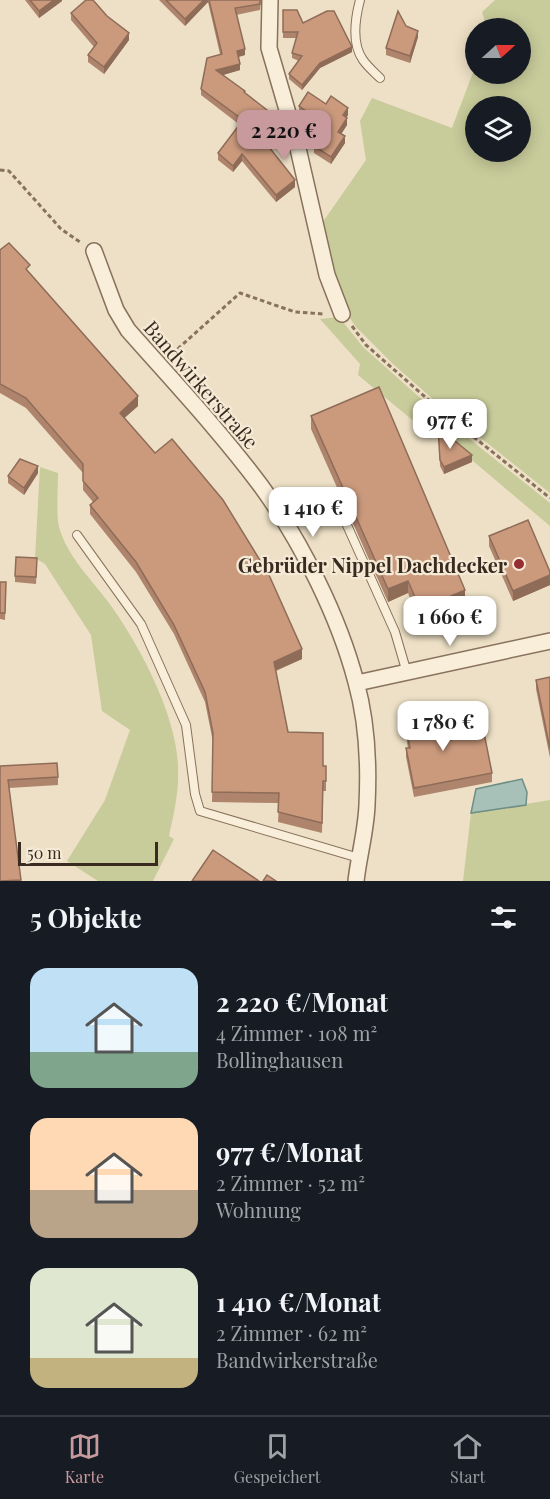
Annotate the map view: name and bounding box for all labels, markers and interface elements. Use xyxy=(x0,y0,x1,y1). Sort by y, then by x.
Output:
north arrow xyxy=(465,18,531,84)
map controls xyxy=(465,18,531,162)
button: layers xyxy=(465,96,531,162)
pin: 2 220 € xyxy=(229,110,339,161)
text: 2 220 € xyxy=(251,116,317,143)
street label: Bandwirkerstraße xyxy=(139,314,265,454)
pin: 977 € xyxy=(408,399,492,450)
text: 977 € xyxy=(427,405,473,432)
pin: 1 410 € xyxy=(258,487,368,538)
text: 1 410 € xyxy=(283,493,343,520)
place label: Gebrüder Nippel Dachdecker xyxy=(238,551,508,578)
marker: Gebrüder Nippel Dachdecker xyxy=(512,557,526,571)
pin: 1 660 € xyxy=(395,596,505,647)
text: 1 660 € xyxy=(417,602,483,629)
pin: 1 780 € xyxy=(388,701,498,752)
text: 1 780 € xyxy=(412,707,474,734)
scale bar xyxy=(18,839,158,866)
text: 50 m xyxy=(27,842,61,863)
text: 5 Objekte xyxy=(30,900,142,935)
icon: filters xyxy=(487,901,520,934)
text: 2 220 €/Monat xyxy=(216,984,388,1019)
icon: home xyxy=(78,992,150,1064)
text: 4 Zimmer · 108 m² xyxy=(216,1019,377,1046)
text: Bollinghausen xyxy=(216,1046,343,1073)
text: 977 €/Monat xyxy=(216,1134,363,1169)
icon: home xyxy=(78,1142,150,1214)
text: 2 Zimmer · 52 m² xyxy=(216,1169,365,1196)
text: Wohnung xyxy=(216,1196,301,1223)
text: 1 410 €/Monat xyxy=(216,1284,381,1319)
icon: home xyxy=(78,1292,150,1364)
text: 2 Zimmer · 62 m² xyxy=(216,1319,367,1346)
text: Bandwirkerstraße xyxy=(216,1346,378,1373)
tab: Karte xyxy=(65,1430,104,1487)
tab: Gespeichert xyxy=(234,1430,320,1487)
tab: Start xyxy=(450,1430,485,1487)

